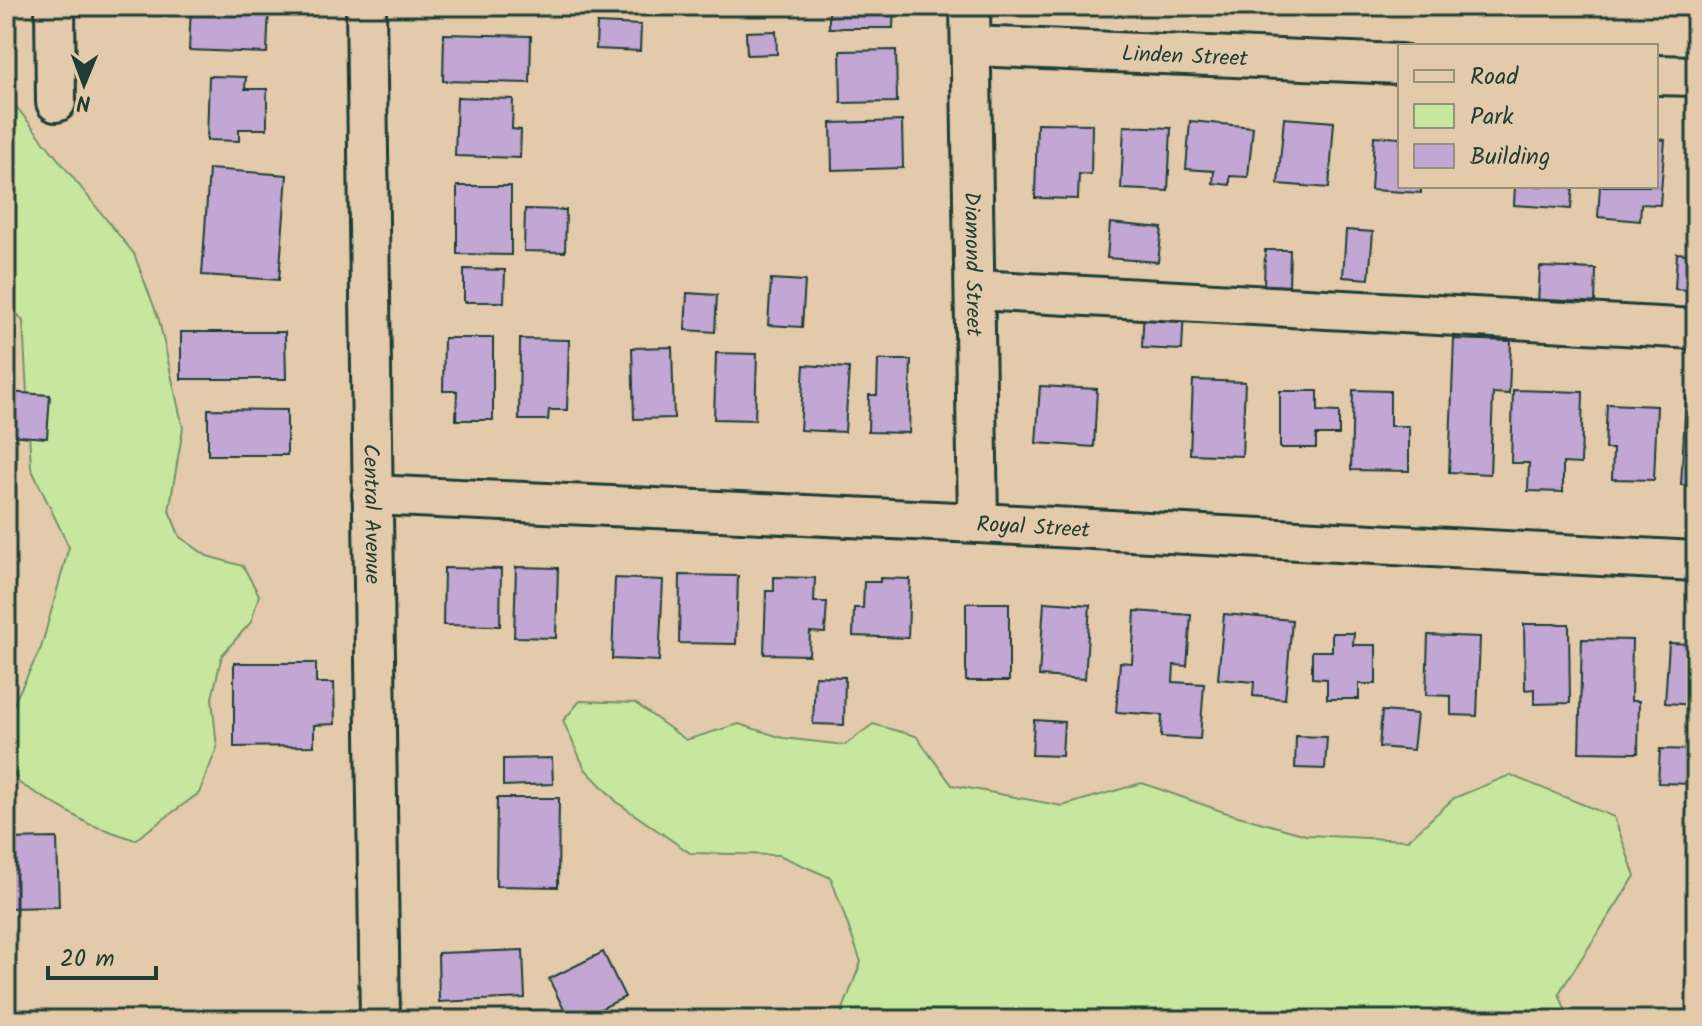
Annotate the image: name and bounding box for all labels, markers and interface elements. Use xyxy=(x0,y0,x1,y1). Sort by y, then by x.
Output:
street label: Linden Street xyxy=(1121,37,1249,78)
north arrow xyxy=(44,44,124,124)
legend xyxy=(1398,44,1658,188)
text: Road xyxy=(1470,58,1519,97)
text: N xyxy=(76,84,91,119)
text: Park xyxy=(1470,98,1514,137)
text: Building xyxy=(1470,138,1550,177)
street label: Diamond Street xyxy=(953,191,990,337)
street label: Central Avenue xyxy=(352,444,389,584)
street label: Royal Street xyxy=(976,508,1091,549)
scale bar xyxy=(48,930,156,980)
text: 20 m xyxy=(60,940,115,979)

